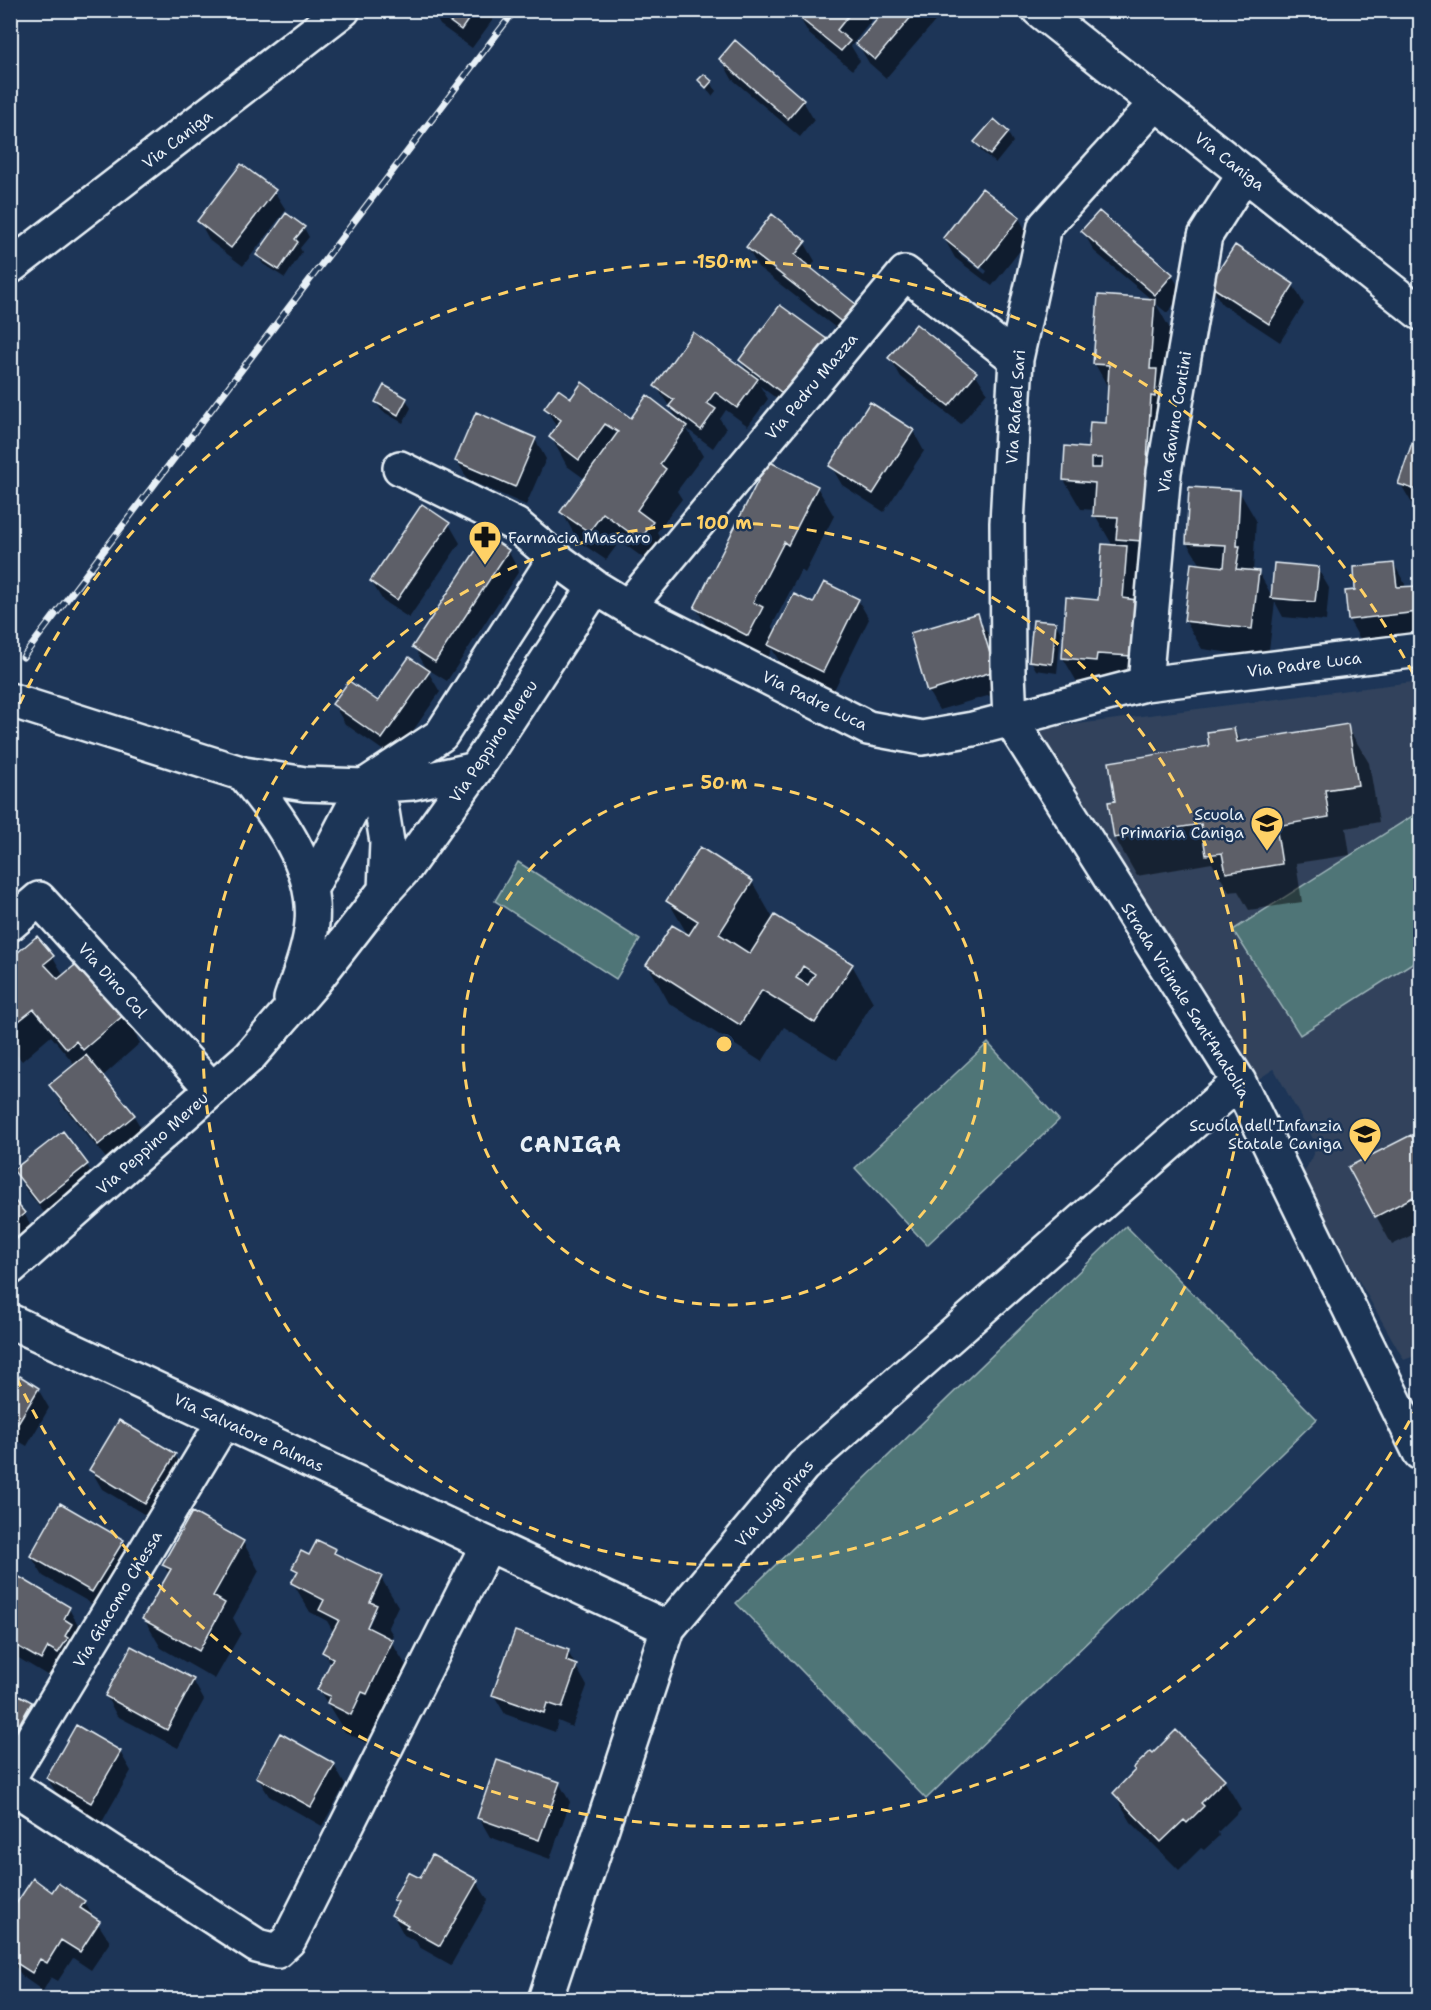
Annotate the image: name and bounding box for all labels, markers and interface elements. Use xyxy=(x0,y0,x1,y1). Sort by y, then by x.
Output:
street label: Via Caniga xyxy=(138,105,217,173)
street label: Via Caniga xyxy=(1190,127,1269,195)
text: 150 m xyxy=(697,250,752,274)
street label: Via Pedru Mazza xyxy=(761,328,862,444)
street label: Via Rafael Sari xyxy=(1001,349,1030,465)
street label: Via Gavino Contini xyxy=(1153,350,1196,495)
text: 100 m xyxy=(696,511,752,535)
pharmacy icon: Farmacia Mascaro xyxy=(467,519,503,566)
place label: Farmacia Mascaro xyxy=(508,527,651,548)
street label: Via Padre Luca xyxy=(1246,647,1362,682)
street label: Via Padre Luca xyxy=(759,666,871,735)
street label: Via Peppino Mereu xyxy=(444,676,542,807)
text: 50 m xyxy=(701,771,748,795)
place label: Scuola Primaria Caniga xyxy=(1120,804,1244,843)
school or university icon: Scuola Primaria Caniga xyxy=(1249,805,1285,852)
street label: Strada Vicinale Sant'Anatolia xyxy=(1117,899,1255,1102)
street label: Via Dino Col xyxy=(73,938,152,1022)
centre of rings xyxy=(714,1034,734,1054)
street label: Via Peppino Mereu xyxy=(92,1087,213,1199)
place label: Scuola dell'Infanzia Statale Caniga xyxy=(1189,1115,1342,1154)
school or university icon: Scuola dell'Infanzia Statale Caniga xyxy=(1347,1116,1383,1163)
district label: CANIGA xyxy=(520,1130,622,1159)
street label: Via Salvatore Palmas xyxy=(170,1388,327,1477)
street label: Via Luigi Piras xyxy=(731,1455,818,1552)
street label: Via Giacomo Chessa xyxy=(68,1527,167,1672)

